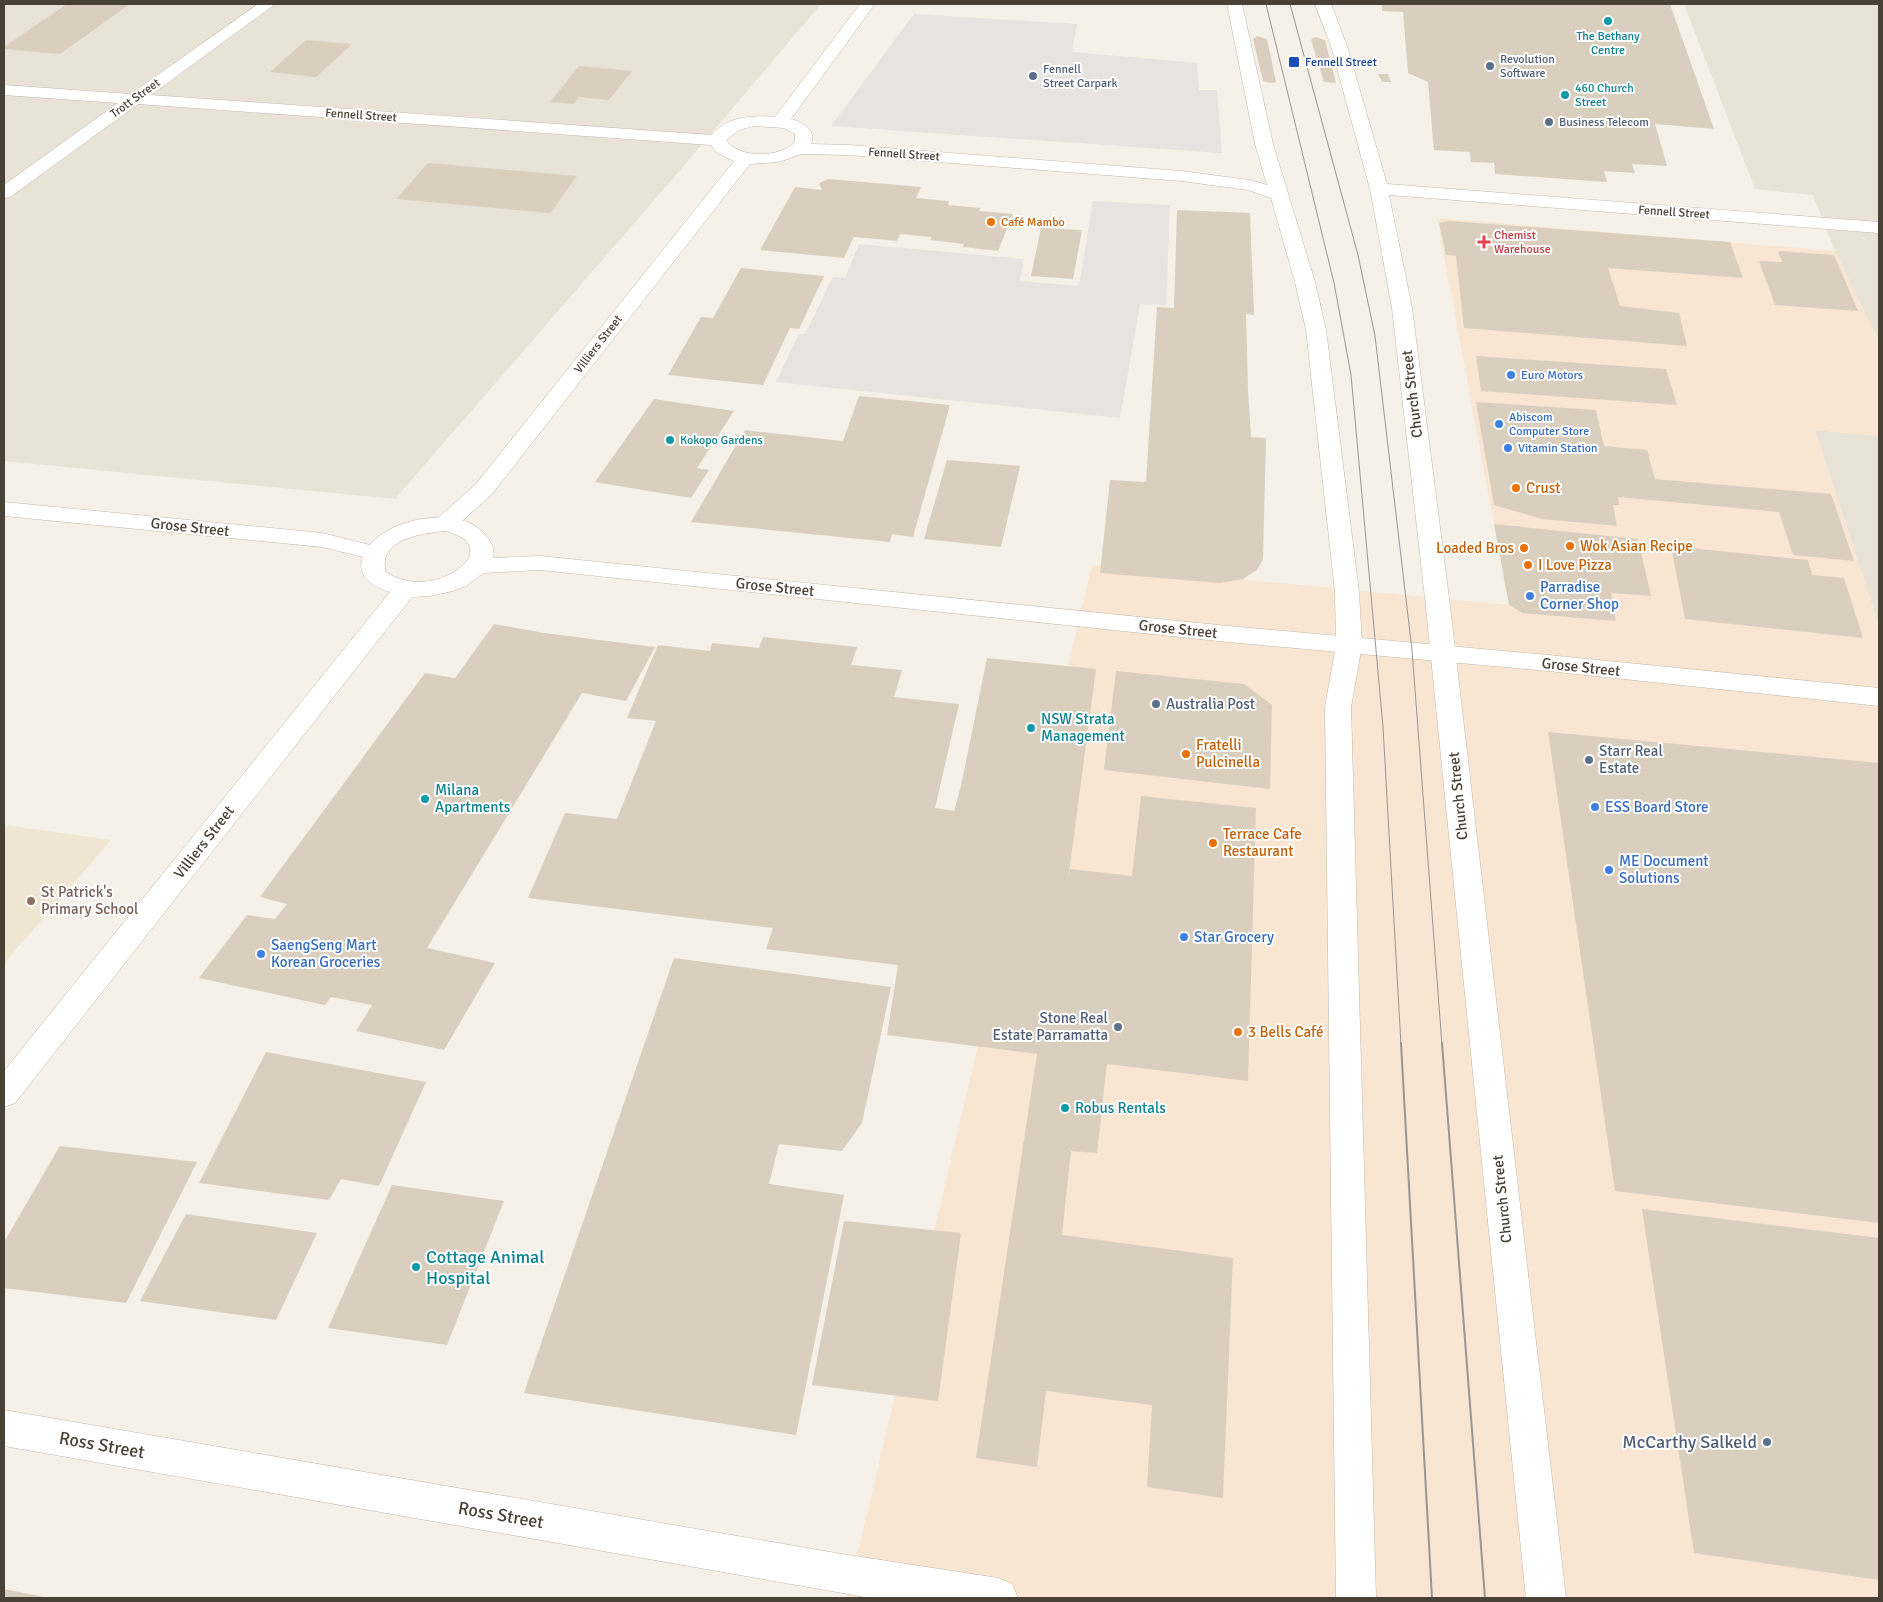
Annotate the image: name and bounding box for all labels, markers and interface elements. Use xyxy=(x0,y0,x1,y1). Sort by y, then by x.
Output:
marker: The Bethany Centre xyxy=(1602,15,1614,27)
place label: The Bethany Centre xyxy=(1576,29,1640,58)
place label: Revolution Software xyxy=(1500,52,1555,81)
marker: Fennell Street xyxy=(1287,55,1301,69)
place label: Fennell Street xyxy=(1305,55,1377,70)
marker: Revolution Software xyxy=(1484,60,1496,72)
place label: Fennell Street Carpark xyxy=(1043,62,1117,91)
marker: Fennell Street Carpark xyxy=(1027,70,1039,82)
street label: Trott Street xyxy=(107,75,163,122)
place label: 460 Church Street xyxy=(1575,81,1634,110)
marker: 460 Church Street xyxy=(1559,89,1571,101)
street label: Fennell Street xyxy=(325,106,397,125)
place label: Business Telecom xyxy=(1559,115,1649,130)
marker: Business Telecom xyxy=(1543,116,1555,128)
street label: Fennell Street xyxy=(868,145,940,164)
street label: Fennell Street xyxy=(1638,203,1710,222)
place label: Café Mambo xyxy=(1001,215,1065,230)
marker: Café Mambo xyxy=(985,216,997,228)
place label: Chemist Warehouse xyxy=(1494,228,1551,257)
marker: Chemist Warehouse xyxy=(1478,236,1490,248)
street label: Villiers Street xyxy=(571,312,626,376)
street label: Church Street xyxy=(1398,349,1426,439)
place label: Euro Motors xyxy=(1521,368,1583,383)
marker: Euro Motors xyxy=(1505,369,1517,381)
place label: Abiscom Computer Store xyxy=(1509,410,1589,439)
marker: Abiscom Computer Store xyxy=(1493,418,1505,430)
place label: Kokopo Gardens xyxy=(680,433,763,448)
marker: Kokopo Gardens xyxy=(664,434,676,446)
place label: Vitamin Station xyxy=(1518,441,1598,456)
marker: Vitamin Station xyxy=(1502,442,1514,454)
place label: Crust xyxy=(1526,479,1561,497)
marker: Crust xyxy=(1510,482,1522,494)
street label: Grose Street xyxy=(150,514,230,540)
place label: Wok Asian Recipe xyxy=(1580,537,1693,555)
place label: Loaded Bros xyxy=(1436,539,1514,557)
marker: Wok Asian Recipe xyxy=(1564,540,1576,552)
marker: Loaded Bros xyxy=(1518,542,1530,554)
place label: I Love Pizza xyxy=(1538,556,1612,574)
marker: I Love Pizza xyxy=(1522,559,1534,571)
street label: Grose Street xyxy=(735,574,815,600)
place label: Parradise Corner Shop xyxy=(1540,578,1619,613)
marker: Parradise Corner Shop xyxy=(1524,590,1536,602)
street label: Grose Street xyxy=(1138,616,1218,642)
street label: Grose Street xyxy=(1541,654,1621,680)
place label: Australia Post xyxy=(1166,695,1255,713)
marker: Australia Post xyxy=(1150,698,1162,710)
place label: NSW Strata Management xyxy=(1041,710,1125,745)
marker: NSW Strata Management xyxy=(1025,722,1037,734)
place label: Fratelli Pulcinella xyxy=(1196,736,1260,771)
place label: Starr Real Estate xyxy=(1599,742,1663,777)
marker: Fratelli Pulcinella xyxy=(1180,748,1192,760)
street label: Church Street xyxy=(1444,751,1472,841)
marker: Starr Real Estate xyxy=(1583,754,1595,766)
place label: Milana Apartments xyxy=(435,781,511,816)
marker: Milana Apartments xyxy=(419,793,431,805)
place label: ESS Board Store xyxy=(1605,798,1709,816)
marker: ESS Board Store xyxy=(1589,801,1601,813)
street label: Villiers Street xyxy=(170,802,238,882)
place label: Terrace Cafe Restaurant xyxy=(1223,825,1302,860)
marker: Terrace Cafe Restaurant xyxy=(1207,837,1219,849)
place label: ME Document Solutions xyxy=(1619,852,1709,887)
marker: ME Document Solutions xyxy=(1603,864,1615,876)
place label: St Patrick's Primary School xyxy=(41,883,138,918)
marker: St Patrick's Primary School xyxy=(25,895,37,907)
place label: Star Grocery xyxy=(1194,928,1274,946)
marker: Star Grocery xyxy=(1178,931,1190,943)
place label: SaengSeng Mart Korean Groceries xyxy=(271,936,381,971)
marker: SaengSeng Mart Korean Groceries xyxy=(255,948,267,960)
place label: Stone Real Estate Parramatta xyxy=(993,1009,1108,1044)
marker: Stone Real Estate Parramatta xyxy=(1112,1021,1124,1033)
place label: 3 Bells Café xyxy=(1248,1023,1323,1041)
marker: 3 Bells Café xyxy=(1232,1026,1244,1038)
place label: Robus Rentals xyxy=(1075,1099,1166,1117)
marker: Robus Rentals xyxy=(1059,1102,1071,1114)
street label: Church Street xyxy=(1488,1154,1516,1244)
place label: Cottage Animal Hospital xyxy=(426,1246,545,1289)
marker: Cottage Animal Hospital xyxy=(410,1261,422,1273)
street label: Ross Street xyxy=(57,1427,147,1463)
place label: McCarthy Salkeld xyxy=(1622,1431,1757,1453)
marker: McCarthy Salkeld xyxy=(1761,1436,1773,1448)
street label: Ross Street xyxy=(456,1497,546,1533)

